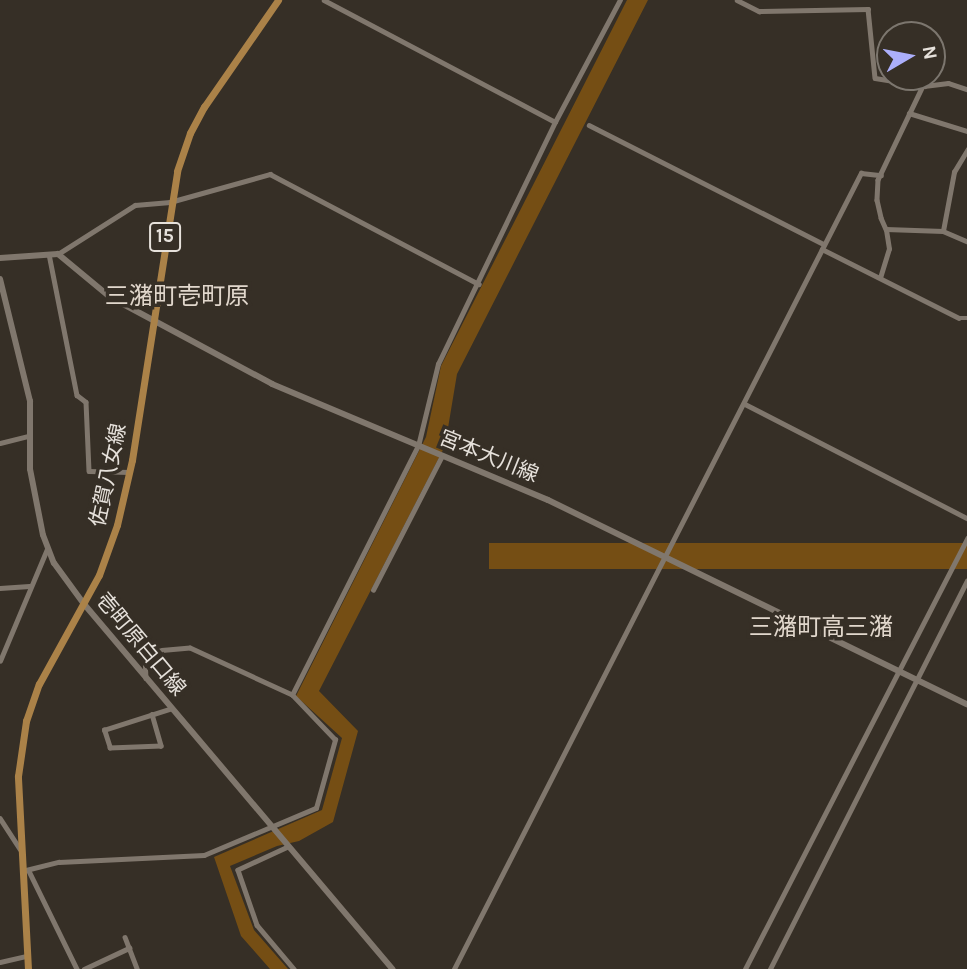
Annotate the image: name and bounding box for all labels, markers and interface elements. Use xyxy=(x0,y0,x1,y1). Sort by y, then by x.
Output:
north arrow xyxy=(876,21,946,91)
text: N xyxy=(918,44,942,61)
road number: 15 xyxy=(148,221,182,252)
district label: 三潴町壱町原 xyxy=(105,283,249,311)
street label: 佐賀八女線 xyxy=(85,421,131,529)
street label: 宮本大川線 xyxy=(436,425,542,487)
street label: 壱町原白口線 xyxy=(91,588,191,700)
district label: 三潴町高三潴 xyxy=(749,614,893,642)

